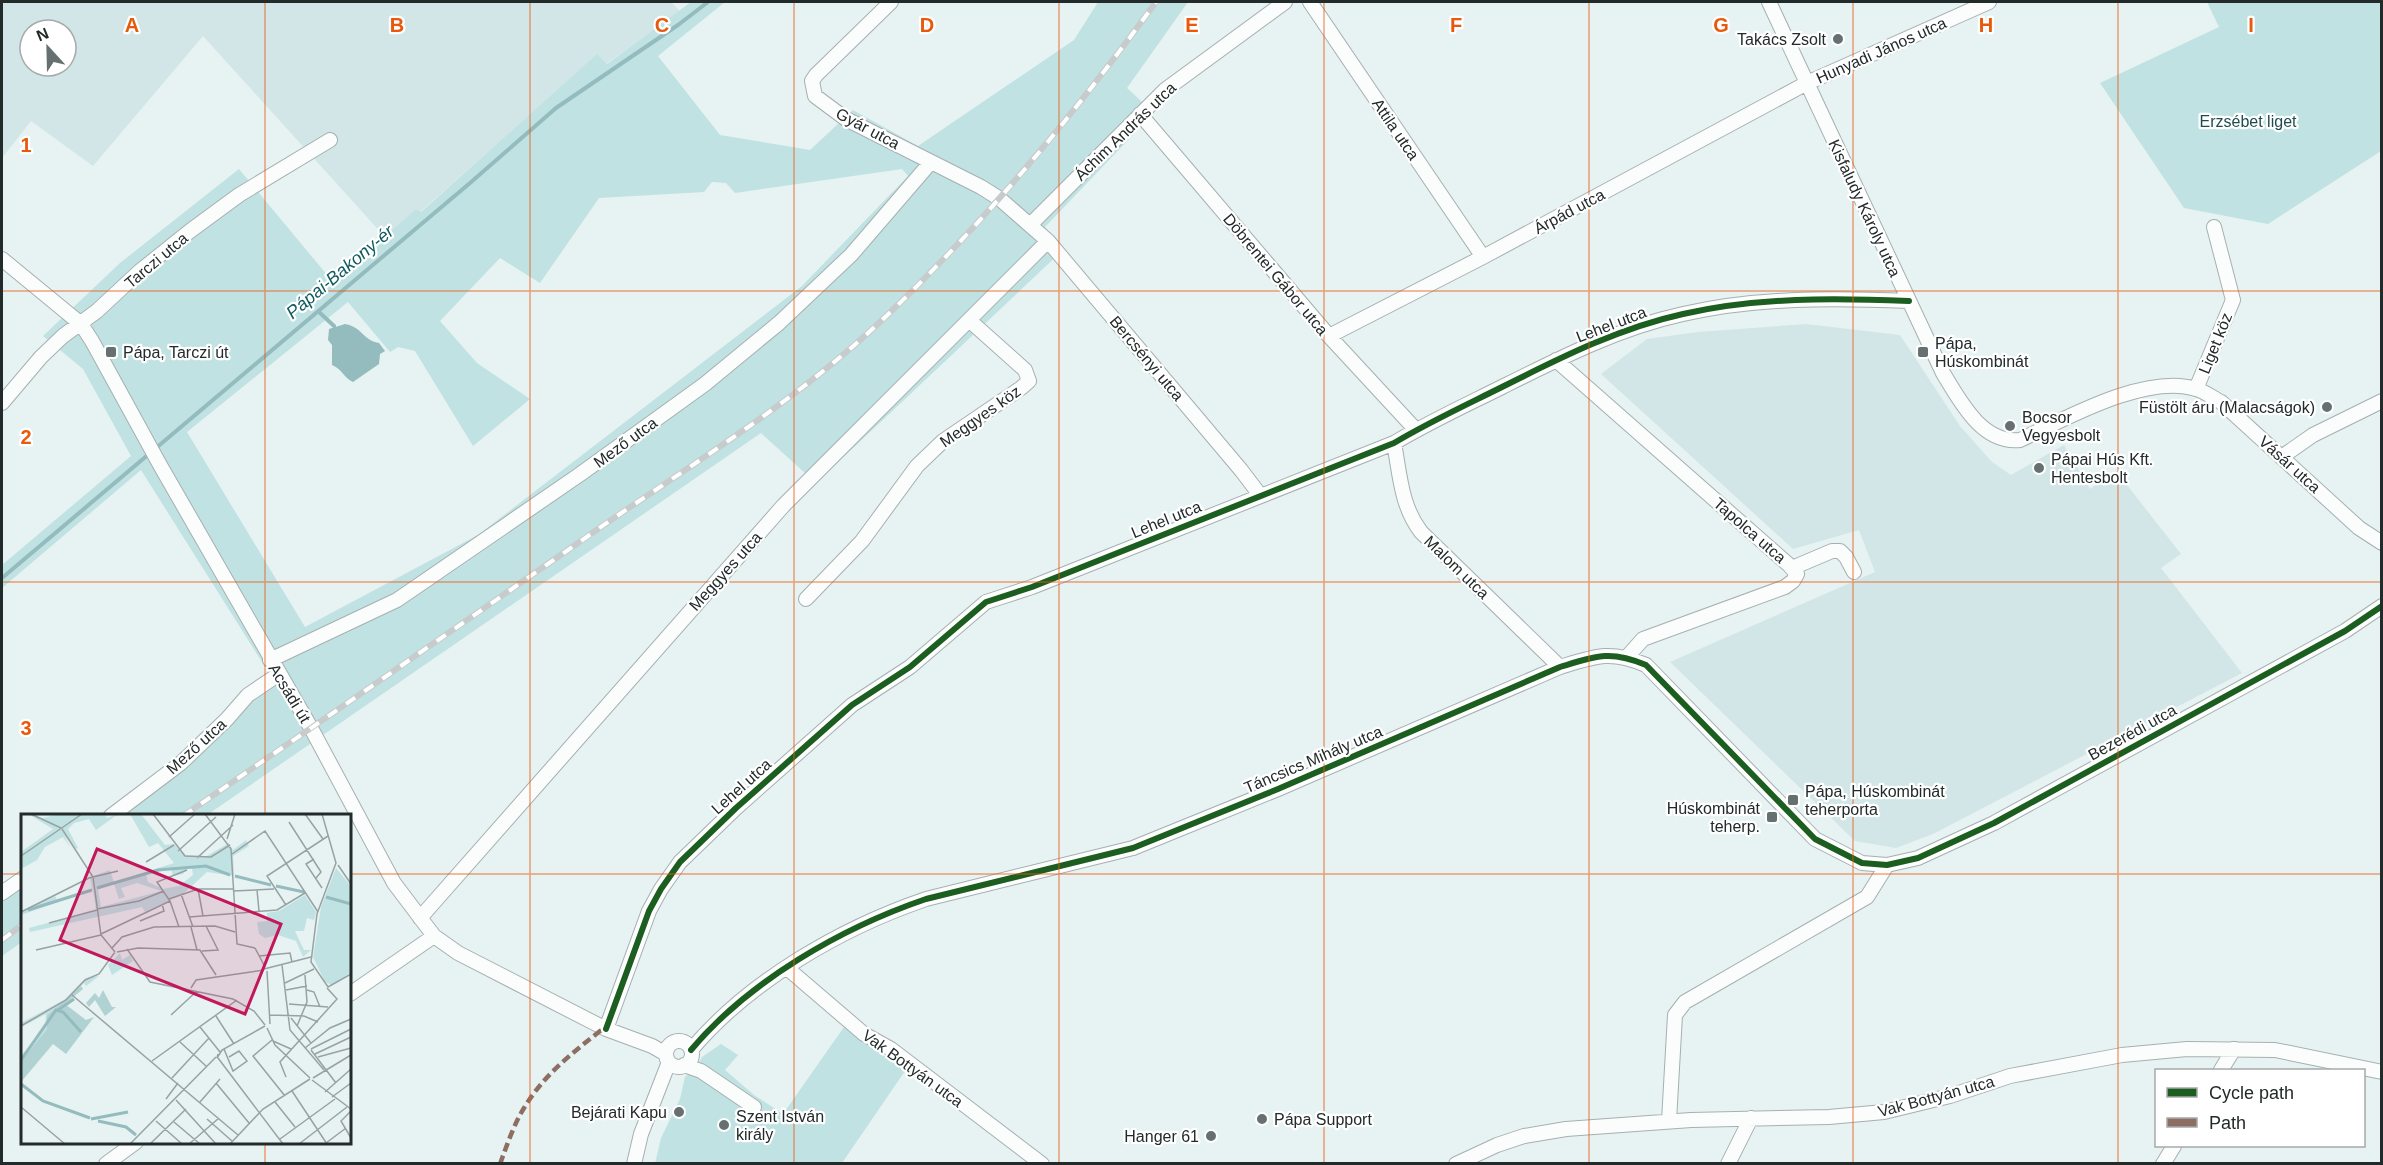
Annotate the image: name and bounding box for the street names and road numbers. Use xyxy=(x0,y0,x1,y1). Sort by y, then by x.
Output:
street label: Hunyadi János utca xyxy=(1814,14,1949,87)
street label: Áchim András utca xyxy=(1071,78,1179,184)
street label: Attila utca xyxy=(1369,95,1422,163)
street label: Gyár utca xyxy=(833,105,902,152)
street label: Kisfaludy Károly utca xyxy=(1825,137,1904,280)
street label: Árpád utca xyxy=(1531,185,1607,237)
street label: Döbrentei Gábor utca xyxy=(1220,210,1331,338)
street label: Tarczi utca xyxy=(122,229,191,291)
street label: Lehel utca xyxy=(1574,303,1649,346)
street label: Liget köz xyxy=(2196,310,2235,376)
street label: Bercsényi utca xyxy=(1106,313,1187,404)
street label: Meggyes köz xyxy=(937,382,1024,450)
street label: Mező utca xyxy=(590,414,660,471)
street label: Vásár utca xyxy=(2256,432,2324,496)
street label: Tapolca utca xyxy=(1710,494,1789,566)
street label: Lehel utca xyxy=(1129,498,1204,541)
street label: Meggyes utca xyxy=(686,529,765,614)
street label: Malom utca xyxy=(1421,533,1492,602)
street label: Acsádi út xyxy=(265,661,314,726)
street label: Bezerédi utca xyxy=(2085,701,2179,764)
street label: Mező utca xyxy=(163,715,230,777)
street label: Táncsics Mihály utca xyxy=(1242,723,1385,796)
street label: Lehel utca xyxy=(708,755,775,817)
street label: Vak Bottyán utca xyxy=(859,1026,966,1111)
street label: Vak Bottyán utca xyxy=(1876,1073,1996,1120)

